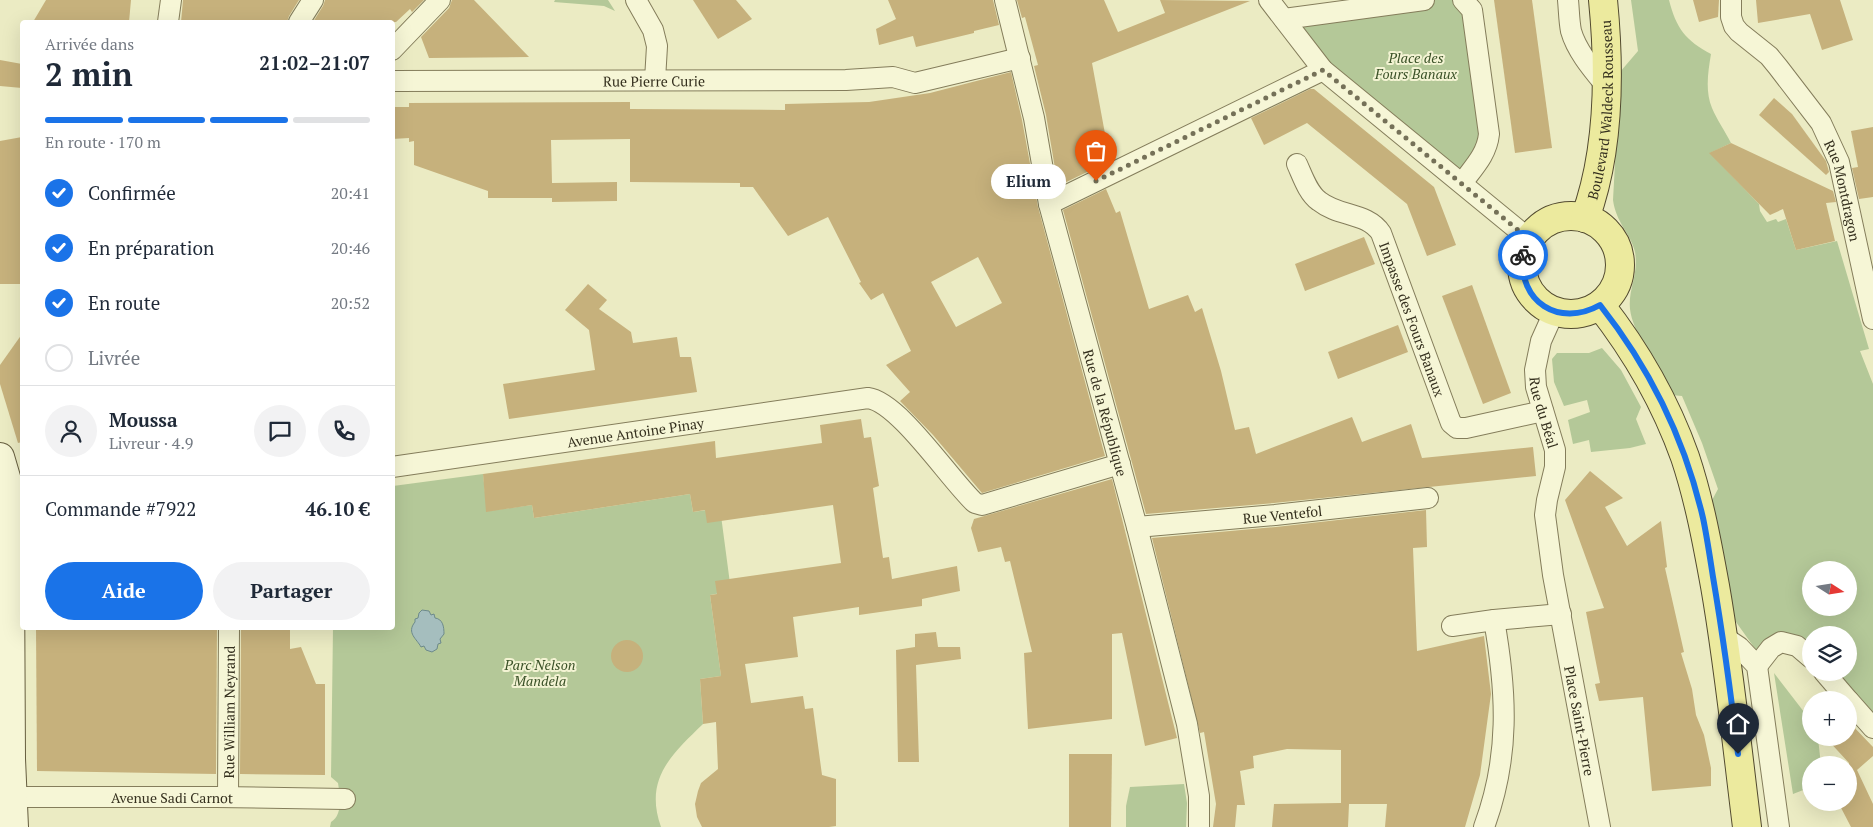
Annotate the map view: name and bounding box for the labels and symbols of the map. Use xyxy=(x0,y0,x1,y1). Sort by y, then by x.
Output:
street label: Boulevard Waldeck Rousseau xyxy=(1582,20,1617,202)
park label: Place des Fours Banaux xyxy=(1374,48,1458,83)
street label: Rue Pierre Curie xyxy=(603,71,705,90)
pin xyxy=(1075,130,1117,181)
street label: Rue Montdragon xyxy=(1820,136,1866,244)
callout: Elium xyxy=(991,164,1066,198)
courier xyxy=(1498,230,1548,280)
street label: Impasse des Fours Banaux xyxy=(1375,239,1450,400)
street label: Rue de la République xyxy=(1079,347,1132,478)
street label: Rue du Béal xyxy=(1526,376,1563,450)
street label: Avenue Antoine Pinay xyxy=(566,412,706,451)
street label: Rue Ventefol xyxy=(1242,500,1323,527)
north arrow xyxy=(1802,561,1858,616)
street label: Rue William Neyrand xyxy=(219,645,238,778)
park label: Parc Nelson Mandela xyxy=(503,655,576,690)
street label: Place Saint-Pierre xyxy=(1561,664,1600,777)
pin xyxy=(1717,703,1759,754)
street label: Avenue Sadi Carnot xyxy=(111,788,234,807)

